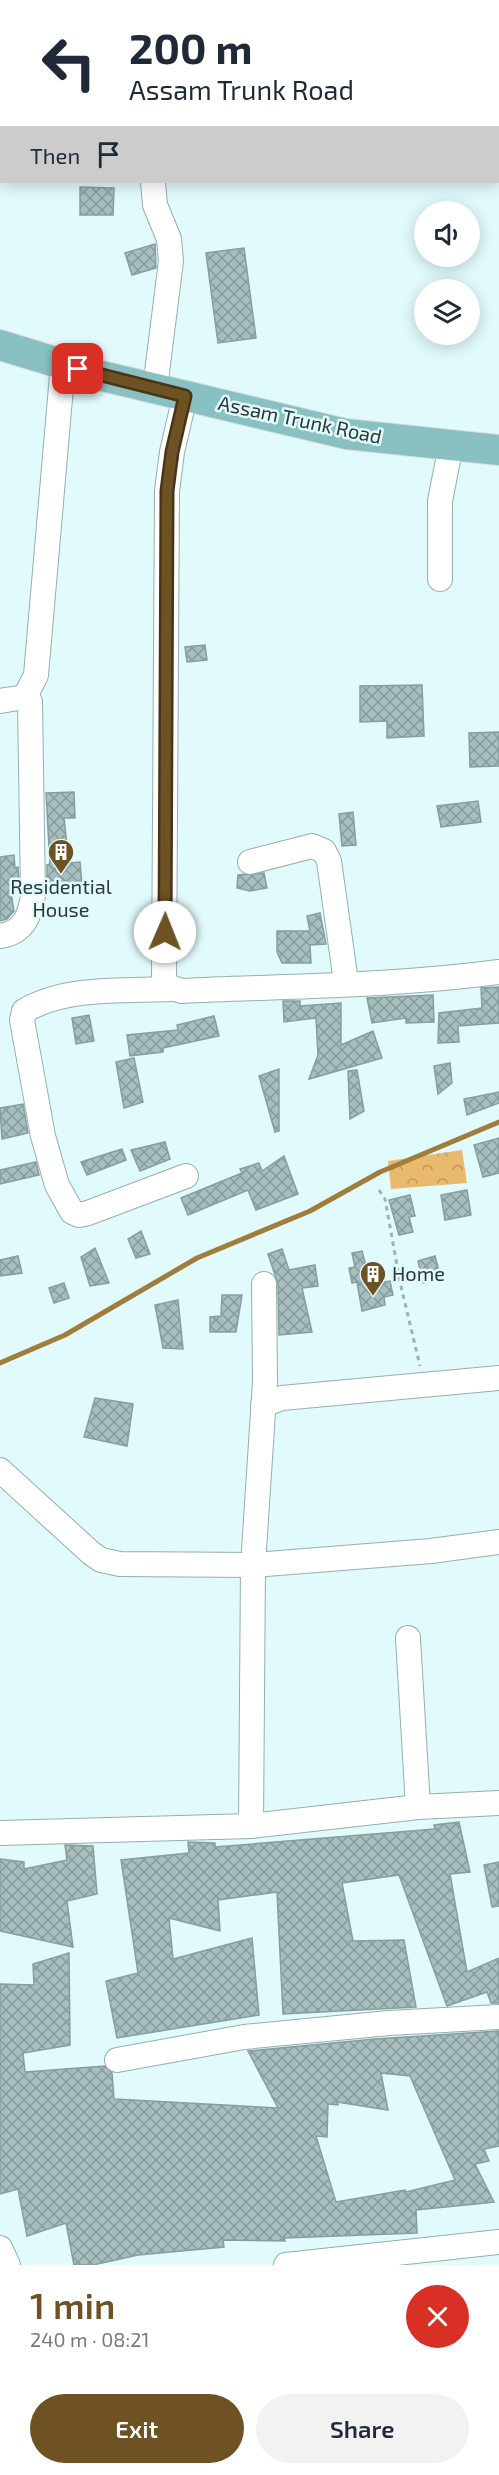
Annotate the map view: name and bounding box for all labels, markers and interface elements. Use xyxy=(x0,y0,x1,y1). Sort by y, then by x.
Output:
text: 200 m xyxy=(129,22,252,72)
icon: left xyxy=(30,24,108,102)
text: Assam Trunk Road xyxy=(129,73,354,105)
icon: arrive xyxy=(92,138,125,171)
text: Then xyxy=(30,142,80,168)
map controls xyxy=(414,201,480,345)
button: sound xyxy=(414,201,480,267)
button: layers xyxy=(414,279,480,345)
pin xyxy=(52,343,103,394)
icon: arrive xyxy=(61,352,94,385)
street label: Assam Trunk Road xyxy=(216,390,384,448)
building icon: Residential House xyxy=(46,837,76,875)
place label: Residential House xyxy=(10,874,112,921)
position arrow xyxy=(133,900,197,964)
building icon: Home xyxy=(358,1259,388,1297)
place label: Home xyxy=(392,1261,445,1285)
text: 1 min xyxy=(30,2283,115,2326)
button: close xyxy=(406,2285,469,2348)
text: 240 m · 08:21 xyxy=(30,2327,149,2351)
button: Exit xyxy=(30,2394,244,2463)
button: Share xyxy=(256,2394,469,2463)

